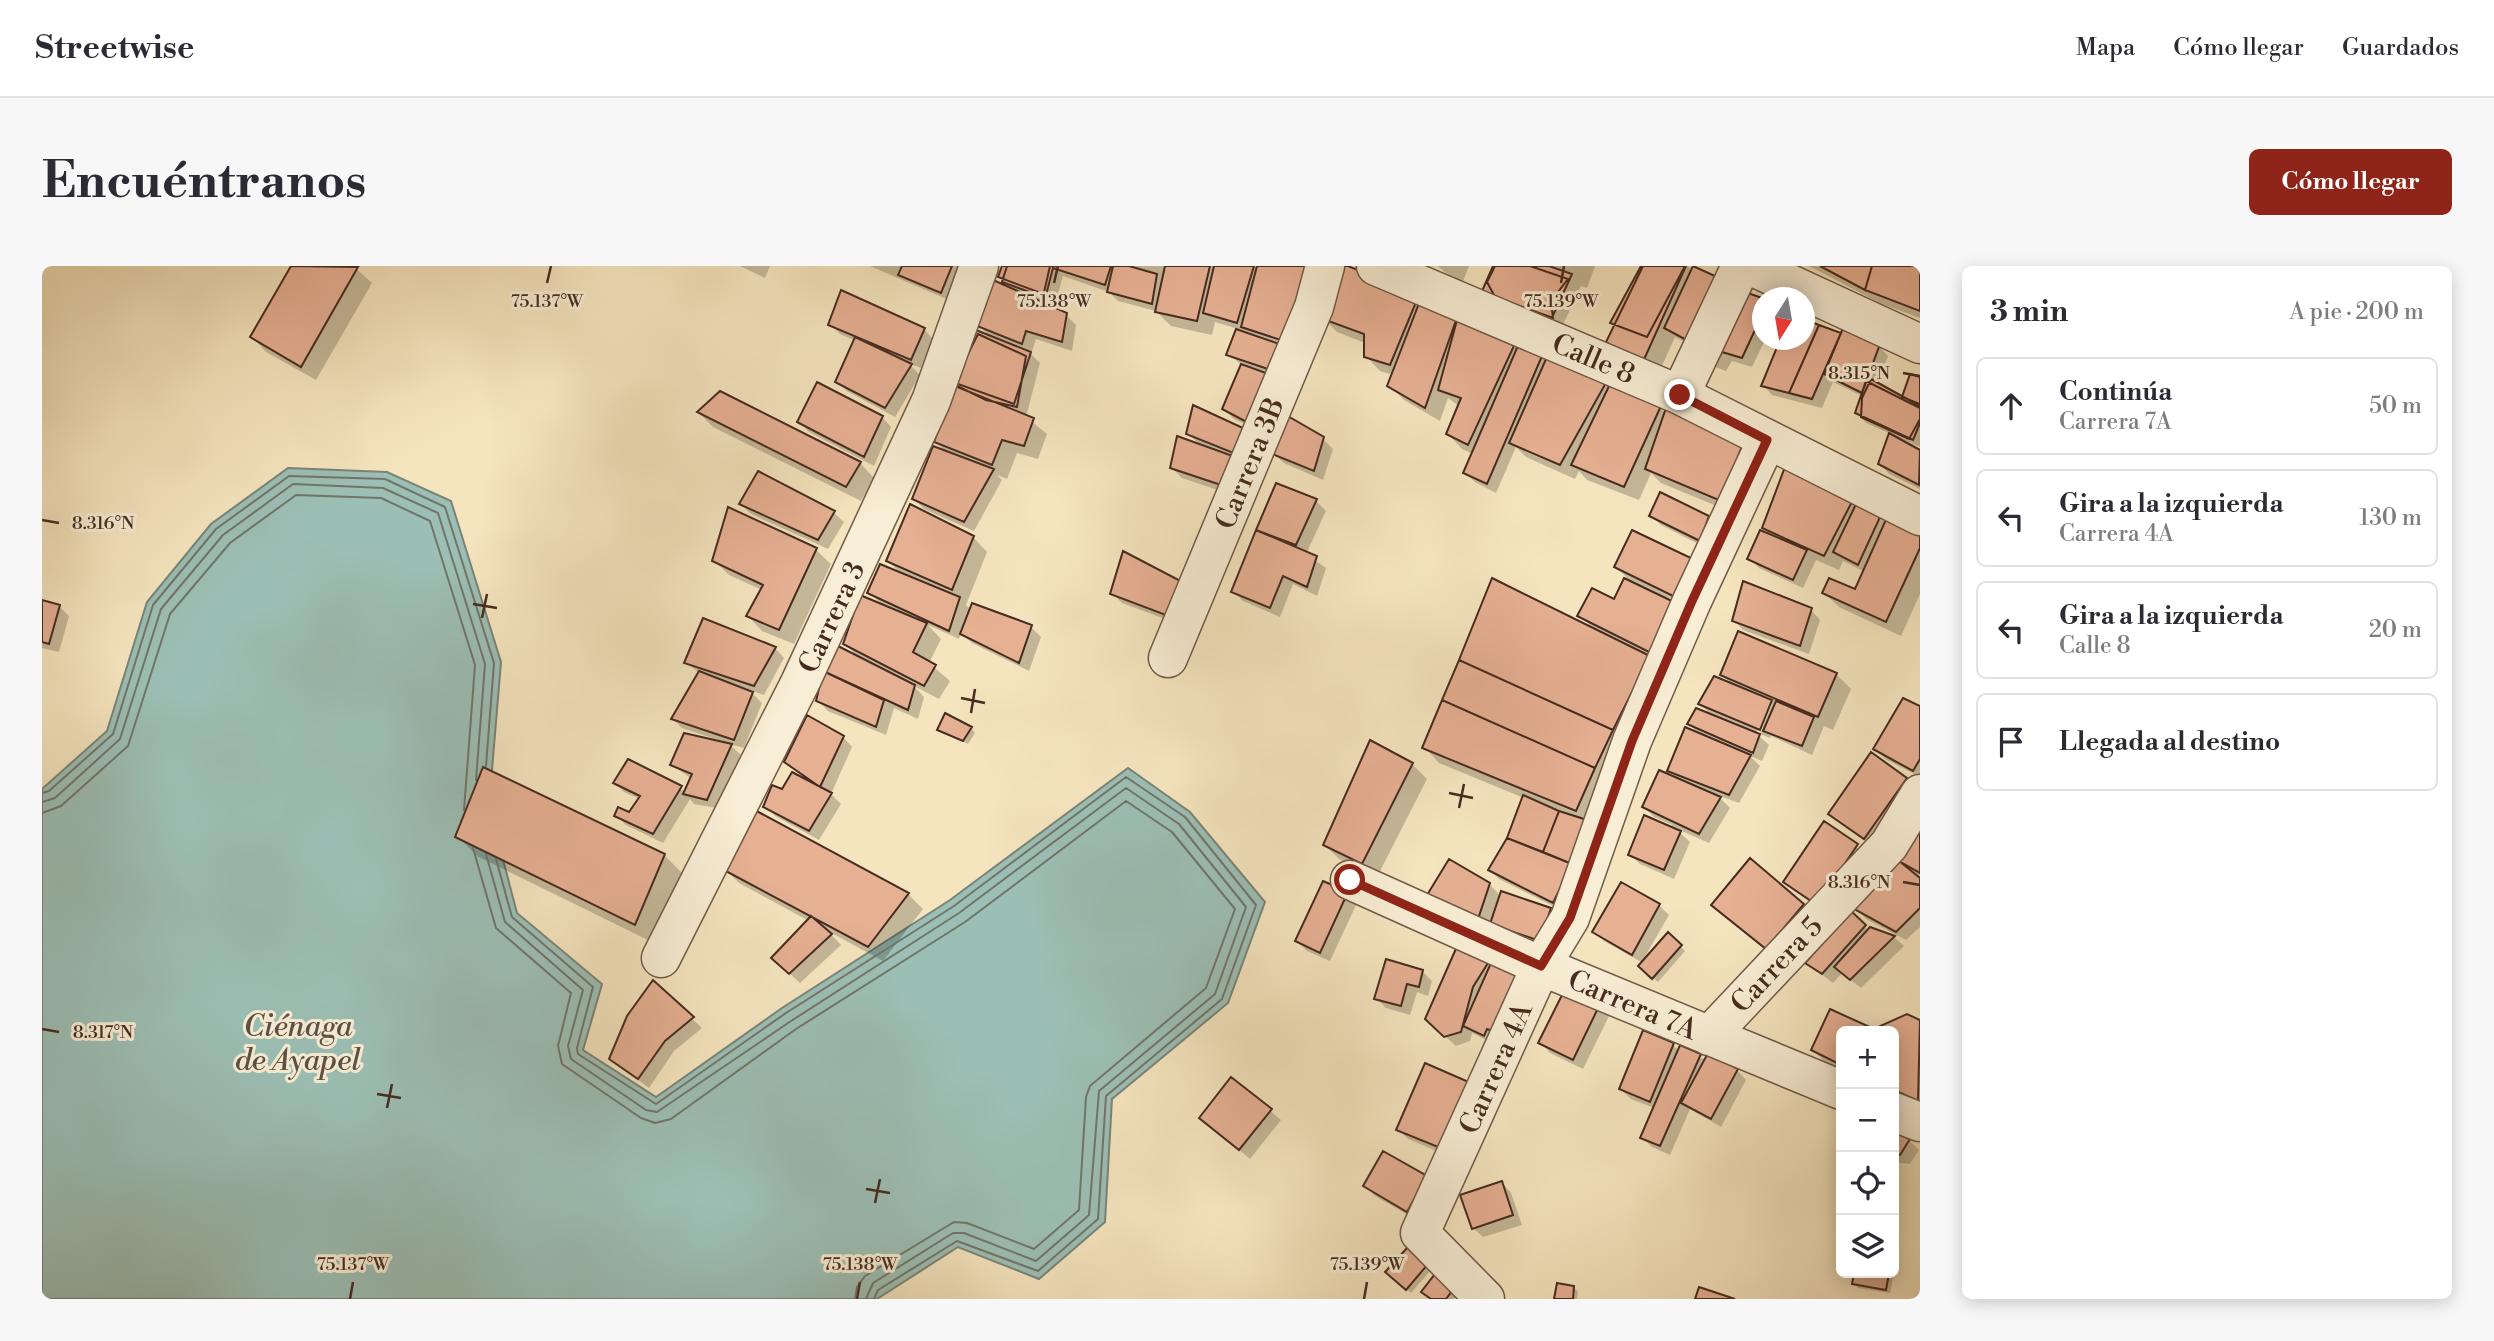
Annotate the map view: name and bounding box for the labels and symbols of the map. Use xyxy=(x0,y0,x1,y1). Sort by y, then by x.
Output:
north arrow xyxy=(1752,287,1815,350)
text: 75.137°W xyxy=(511,290,584,313)
text: 75.138°W xyxy=(1017,290,1092,313)
text: 75.139°W xyxy=(1524,290,1599,313)
street label: Calle 8 xyxy=(1547,326,1640,392)
text: 8.315°N xyxy=(1828,362,1891,385)
route end xyxy=(1664,379,1695,410)
street label: Carrera 3B xyxy=(1208,393,1293,535)
text: 8.316°N xyxy=(72,512,135,535)
street label: Carrera 3 xyxy=(791,556,873,679)
route start xyxy=(1334,864,1365,895)
text: 8.316°N xyxy=(1828,871,1891,894)
street label: Carrera 5 xyxy=(1724,909,1831,1021)
street label: Carrera 7A xyxy=(1562,962,1703,1049)
street label: Carrera 4A xyxy=(1452,997,1541,1140)
water label: Ciénaga de Ayapel xyxy=(235,1008,361,1080)
text: 8.317°N xyxy=(73,1021,134,1044)
text: 75.137°W xyxy=(317,1253,390,1276)
text: 75.138°W xyxy=(823,1253,898,1276)
text: 75.139°W xyxy=(1330,1253,1405,1276)

